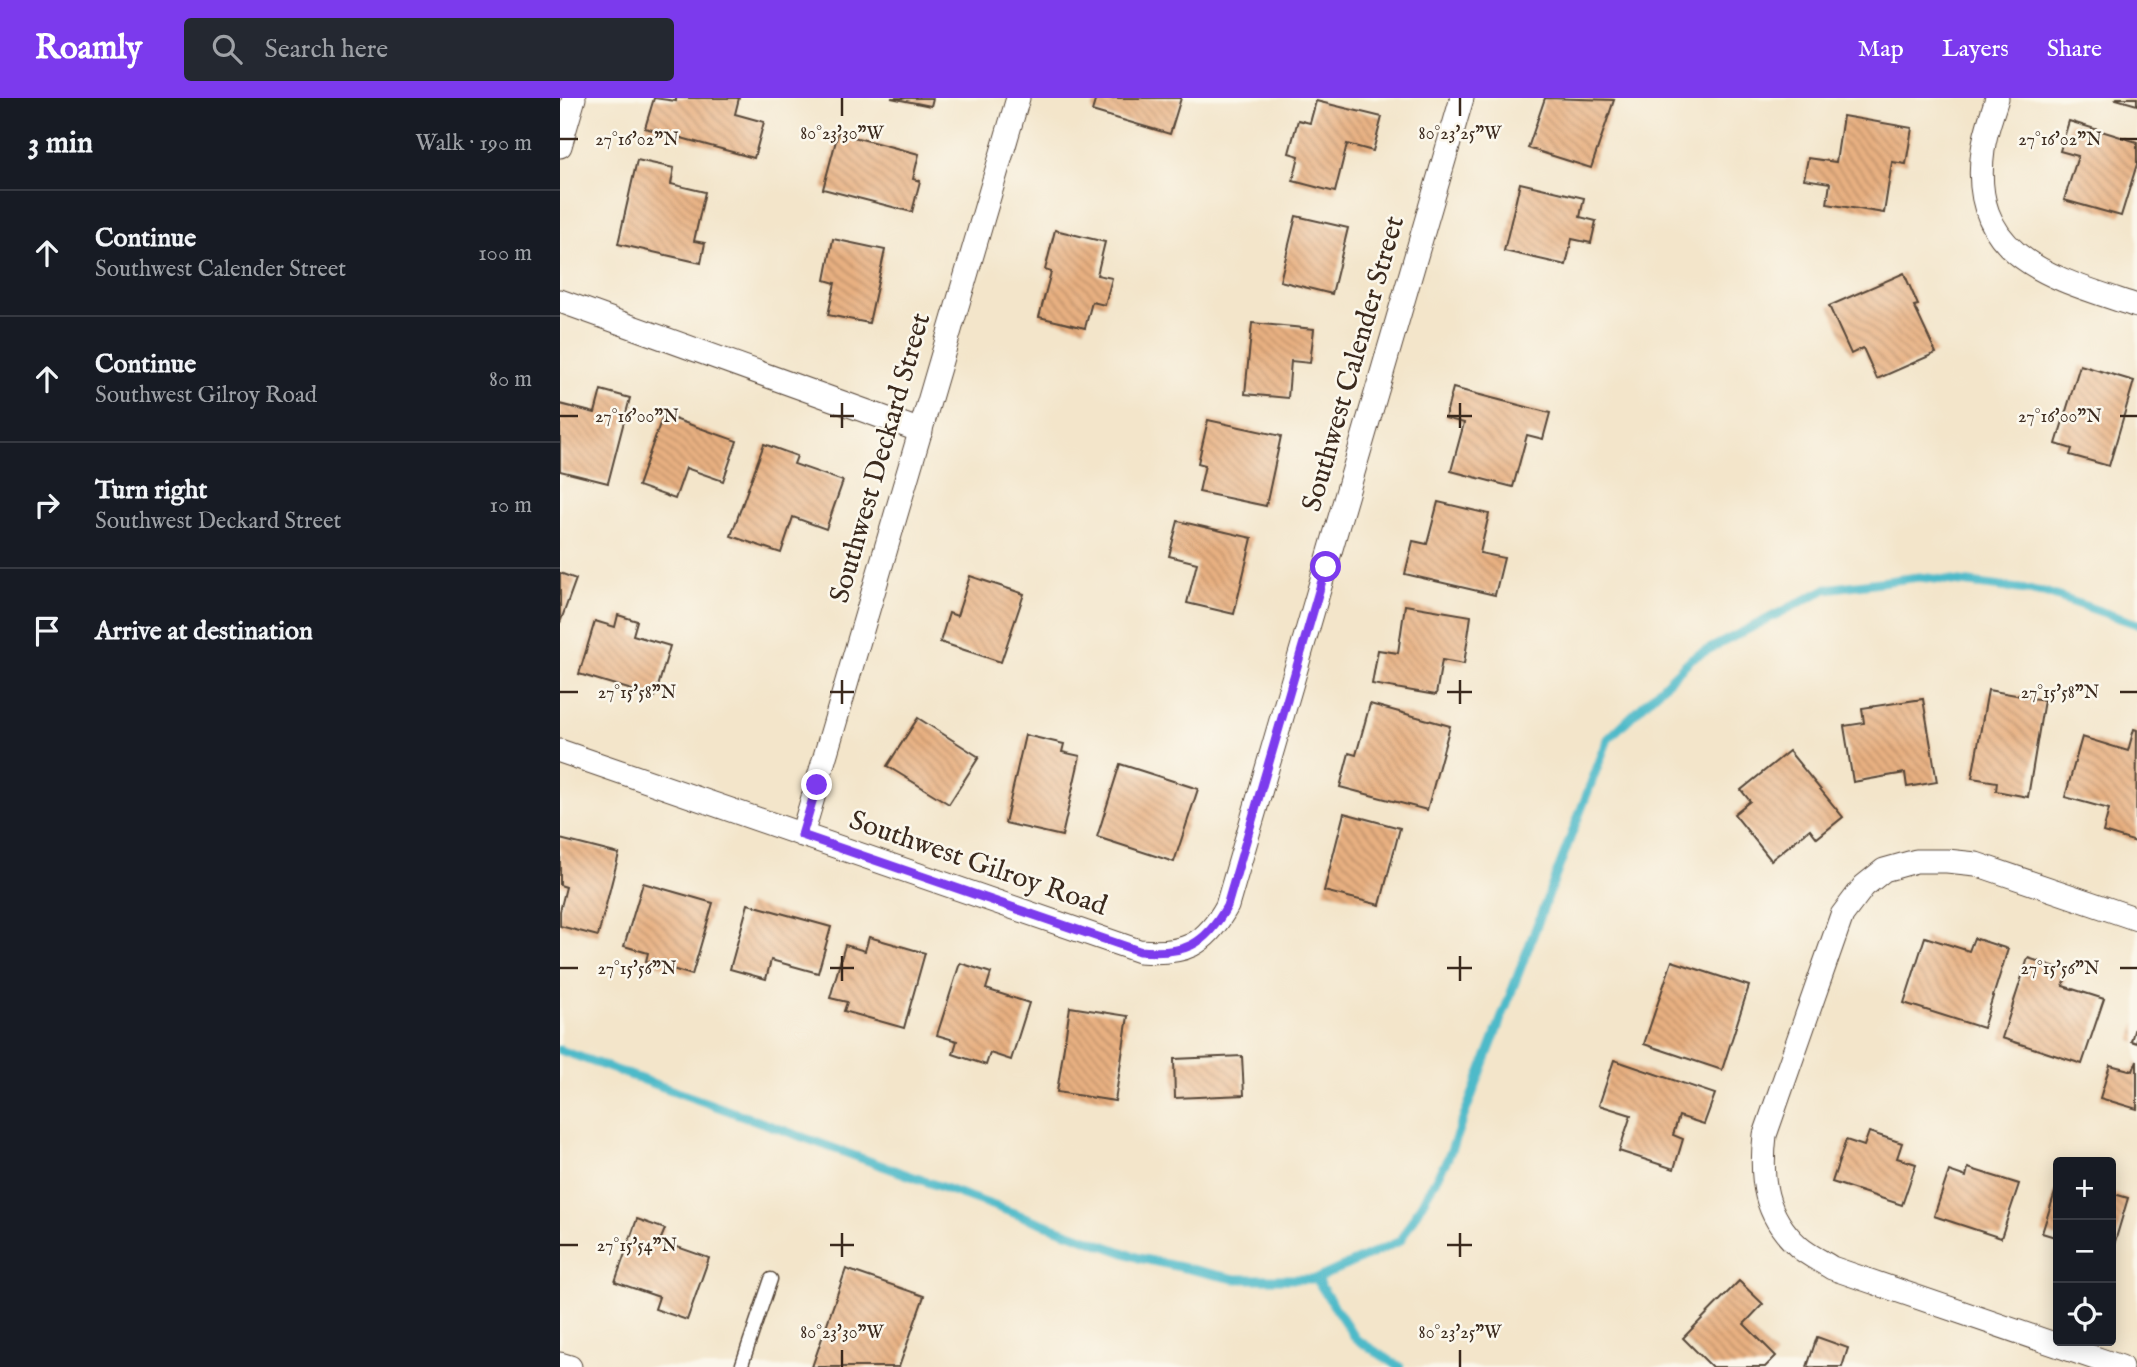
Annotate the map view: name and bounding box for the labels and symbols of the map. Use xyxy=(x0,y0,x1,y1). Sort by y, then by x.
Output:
text: 80°23'30"W xyxy=(800,123,885,146)
text: 80°23'25"W xyxy=(1419,123,1502,146)
text: 27°16'02"N xyxy=(595,129,679,152)
text: 27°16'02"N xyxy=(2018,129,2102,152)
street label: Southwest Calender Street xyxy=(1295,212,1413,516)
street label: Southwest Deckard Street xyxy=(823,309,939,607)
text: 27°16'00"N xyxy=(595,406,679,429)
text: 27°16'00"N xyxy=(2018,406,2102,429)
route start xyxy=(1310,551,1341,582)
text: 27°15'58"N xyxy=(598,682,677,705)
text: 27°15'58"N xyxy=(2021,682,2100,705)
route end xyxy=(801,769,832,800)
street label: Southwest Gilroy Road xyxy=(844,803,1112,925)
text: 27°15'56"N xyxy=(597,958,677,981)
text: 27°15'56"N xyxy=(2020,958,2100,981)
text: 27°15'54"N xyxy=(597,1235,678,1258)
text: 80°23'30"W xyxy=(800,1322,885,1345)
text: 80°23'25"W xyxy=(1419,1322,1502,1345)

